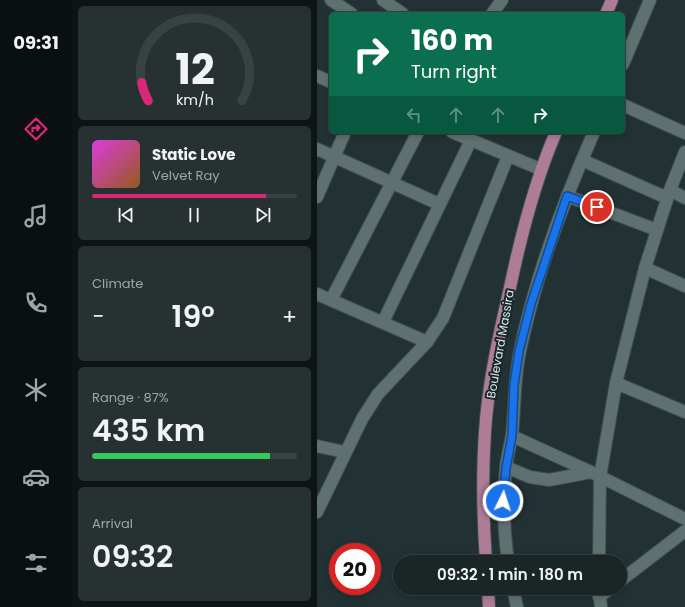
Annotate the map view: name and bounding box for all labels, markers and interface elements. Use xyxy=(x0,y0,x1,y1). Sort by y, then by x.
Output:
text: 160 m xyxy=(411,21,493,60)
icon: right xyxy=(345,28,397,80)
text: 09:31 xyxy=(13,30,59,55)
text: 12 xyxy=(175,40,214,99)
text: Turn right xyxy=(411,59,497,84)
text: km/h xyxy=(175,90,214,110)
icon: left xyxy=(403,104,425,126)
icon: ahead xyxy=(445,104,467,126)
icon: ahead xyxy=(487,104,509,126)
icon: right xyxy=(529,104,551,126)
icon: directions xyxy=(22,115,50,143)
text: Static Love xyxy=(152,144,236,165)
text: Velvet Ray xyxy=(152,166,220,185)
pin xyxy=(580,190,614,224)
icon: arrive xyxy=(586,196,608,218)
icon: music xyxy=(22,202,50,230)
icon: previous xyxy=(115,204,137,226)
icon: pause xyxy=(183,204,205,226)
icon: next xyxy=(252,204,274,226)
text: Climate xyxy=(92,274,143,293)
street label: Boulevard Massira xyxy=(482,288,518,400)
icon: phone xyxy=(22,289,50,317)
text: 19° xyxy=(172,295,215,338)
text: − xyxy=(92,301,104,332)
text: + xyxy=(282,301,297,332)
icon: climate xyxy=(22,376,50,404)
text: Range · 87% xyxy=(92,388,169,407)
text: 435 km xyxy=(92,409,205,452)
icon: car xyxy=(22,463,50,491)
position arrow xyxy=(482,480,524,522)
text: Arrival xyxy=(92,514,133,533)
text: 09:32 xyxy=(92,535,173,578)
speed limit sign: 20 xyxy=(329,543,381,595)
icon: filters xyxy=(22,549,50,577)
text: 09:32 · 1 min · 180 m xyxy=(437,564,583,585)

